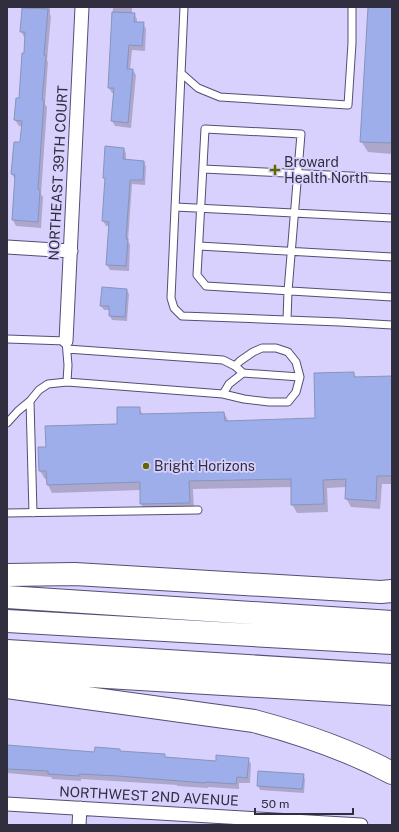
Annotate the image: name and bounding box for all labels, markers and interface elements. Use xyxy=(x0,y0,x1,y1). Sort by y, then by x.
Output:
street label: NORTHEAST 39TH COURT xyxy=(45,85,71,261)
place label: Broward Health North xyxy=(284,154,368,186)
marker: Broward Health North xyxy=(269,164,281,176)
place label: Bright Horizons xyxy=(154,458,255,474)
marker: Bright Horizons xyxy=(141,461,151,471)
street label: NORTHWEST 2ND AVENUE xyxy=(59,783,239,809)
scale bar xyxy=(255,790,353,816)
text: 50 m xyxy=(261,797,289,811)

